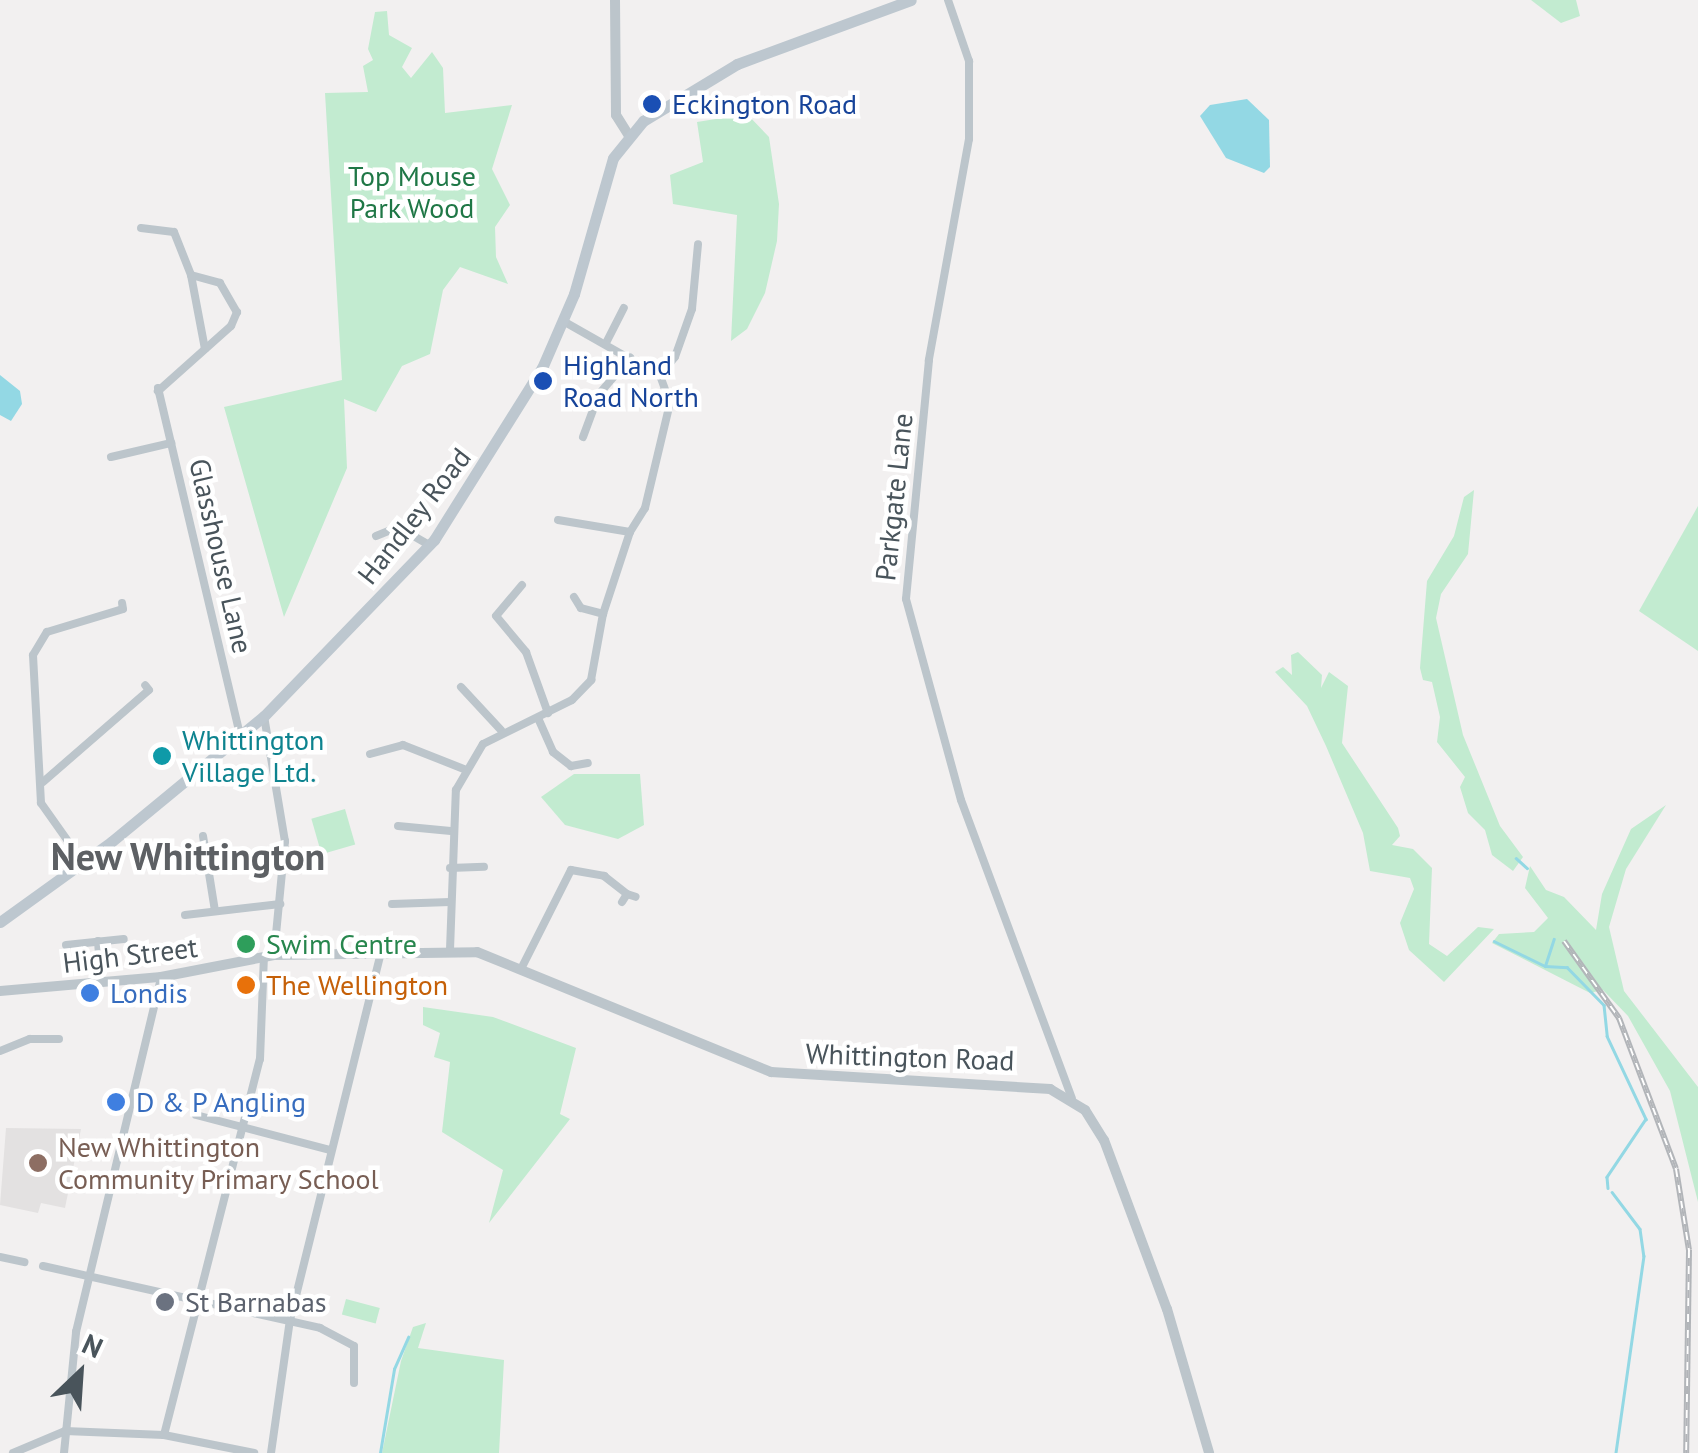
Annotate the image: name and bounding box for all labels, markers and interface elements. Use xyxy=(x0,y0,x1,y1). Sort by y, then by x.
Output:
place label: Eckington Road xyxy=(672,87,857,121)
marker: Eckington Road xyxy=(641,93,663,115)
park label: Top Mouse Park Wood xyxy=(348,159,476,225)
place label: Highland Road North xyxy=(563,348,699,414)
marker: Highland Road North xyxy=(532,370,554,392)
street label: Parkgate Lane xyxy=(868,412,920,582)
street label: Handley Road xyxy=(350,441,478,591)
street label: Glasshouse Lane xyxy=(182,455,260,657)
place label: Whittington Village Ltd. xyxy=(182,723,324,789)
marker: Whittington Village Ltd. xyxy=(151,745,173,767)
district label: New Whittington xyxy=(50,833,326,879)
place label: Swim Centre xyxy=(266,927,417,961)
street label: High Street xyxy=(61,930,199,980)
marker: Swim Centre xyxy=(235,933,257,955)
place label: The Wellington xyxy=(266,968,449,1002)
marker: The Wellington xyxy=(235,974,257,996)
place label: Londis xyxy=(110,976,188,1010)
marker: Londis xyxy=(79,982,101,1004)
street label: Whittington Road xyxy=(805,1037,1015,1077)
place label: D & P Angling xyxy=(136,1085,308,1119)
marker: D & P Angling xyxy=(105,1091,127,1113)
place label: New Whittington Community Primary School xyxy=(58,1130,381,1196)
marker: New Whittington Community Primary School xyxy=(27,1152,49,1174)
place label: St Barnabas xyxy=(185,1285,327,1319)
marker: St Barnabas xyxy=(154,1291,176,1313)
north arrow xyxy=(30,1323,130,1423)
text: N xyxy=(77,1325,109,1366)

